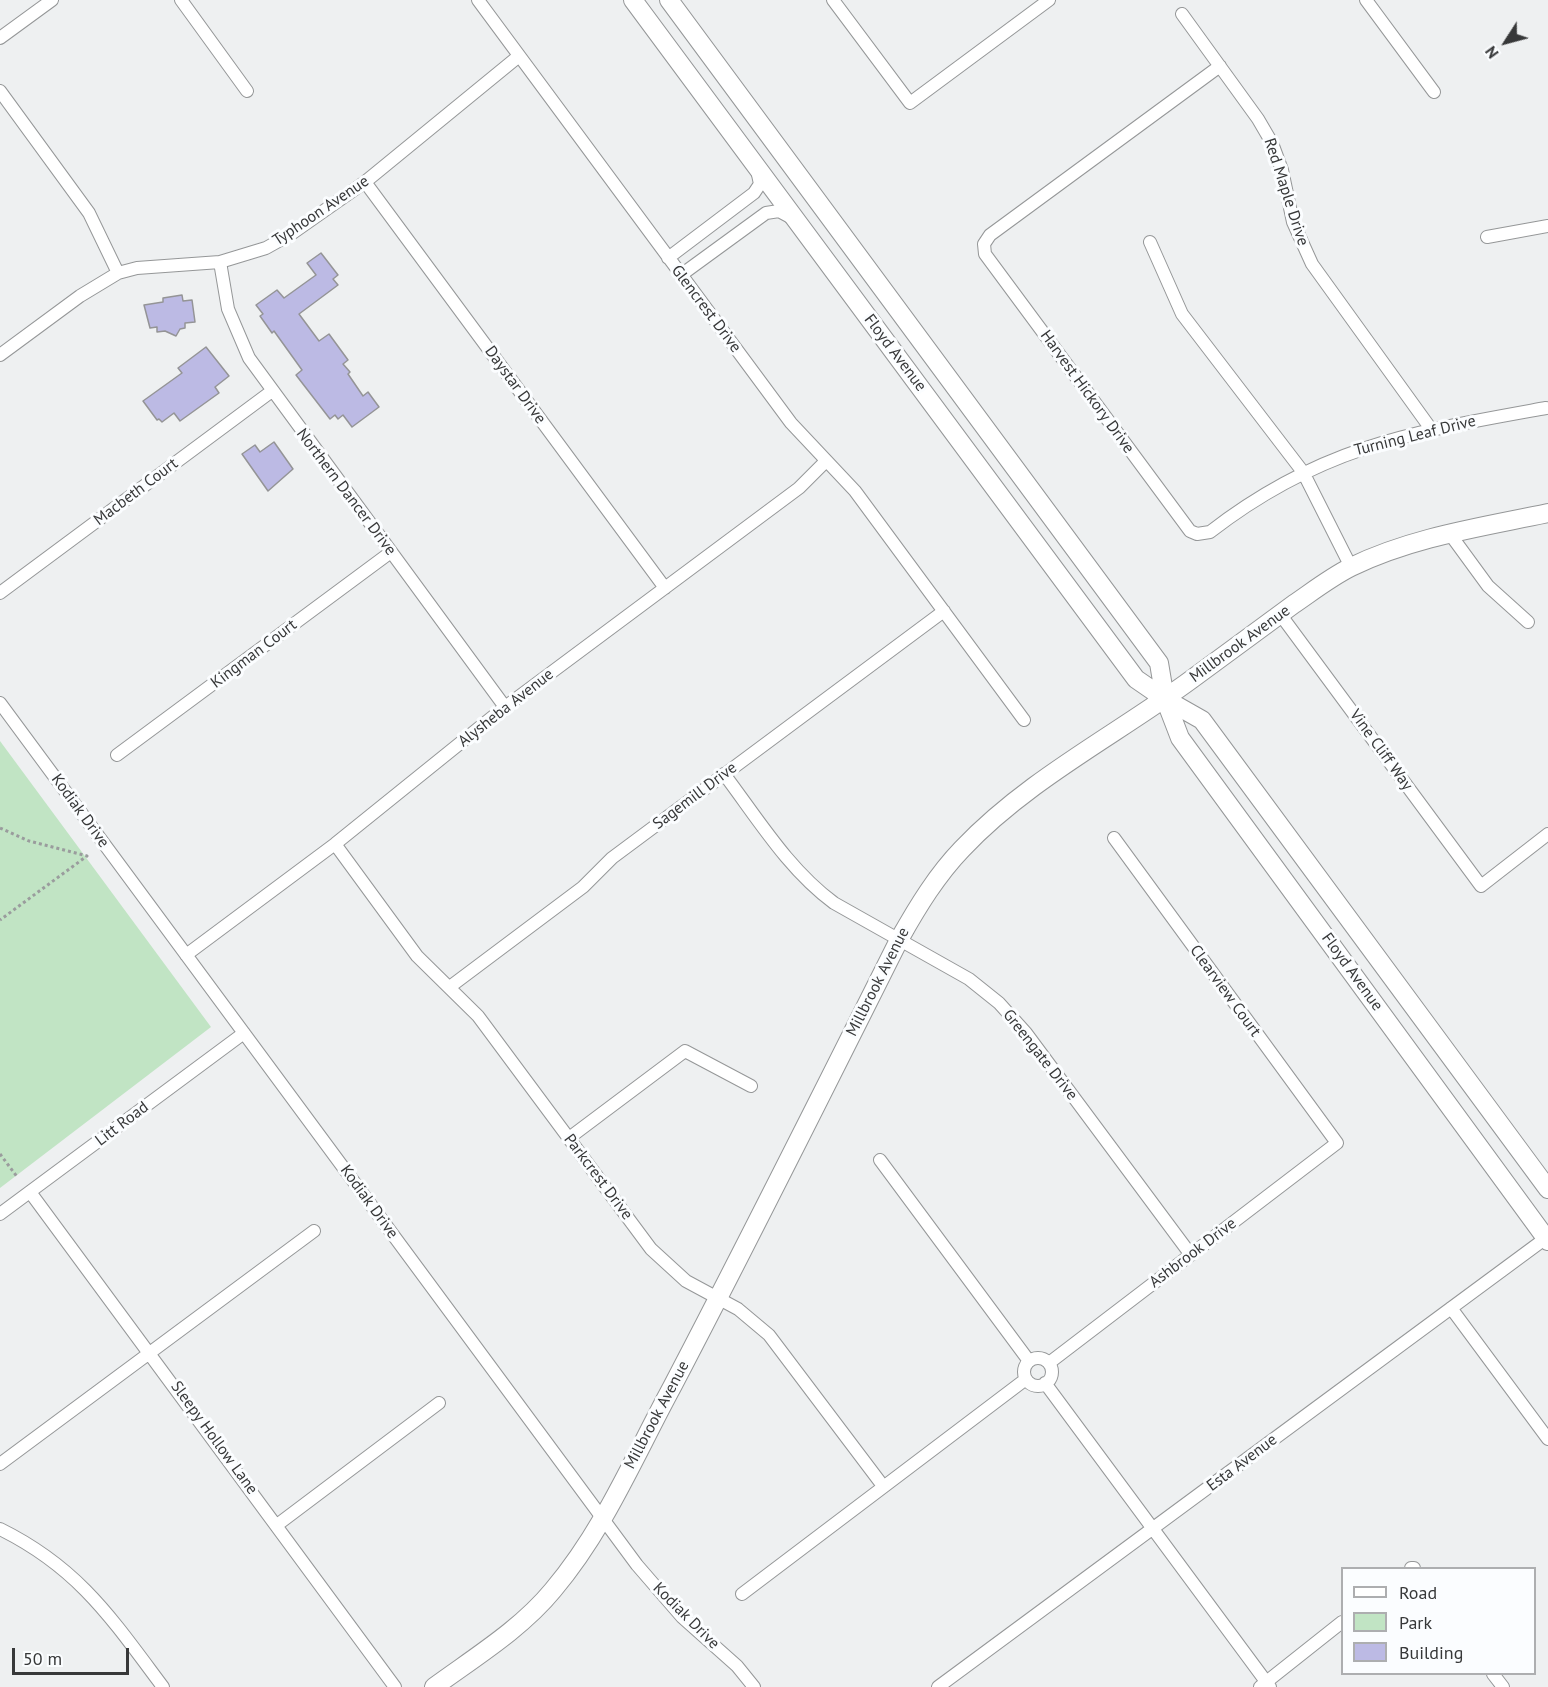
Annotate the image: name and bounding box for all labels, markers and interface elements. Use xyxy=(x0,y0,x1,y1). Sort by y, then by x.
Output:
north arrow xyxy=(1476,12,1536,72)
text: N xyxy=(1480,42,1503,63)
street label: Red Maple Drive xyxy=(1260,136,1312,248)
street label: Typhoon Avenue xyxy=(269,172,373,250)
street label: Glencrest Drive xyxy=(667,262,745,356)
street label: Floyd Avenue xyxy=(860,311,930,395)
street label: Harvest Hickory Drive xyxy=(1036,327,1138,457)
street label: Daystar Drive xyxy=(480,342,550,428)
street label: Turning Leaf Drive xyxy=(1352,412,1478,460)
street label: Northern Dancer Drive xyxy=(292,425,400,559)
street label: Macbeth Court xyxy=(90,454,182,530)
street label: Millbrook Avenue xyxy=(1186,601,1294,687)
street label: Kingman Court xyxy=(207,616,301,692)
street label: Alysheba Avenue xyxy=(454,665,558,751)
street label: Vine Cliff Way xyxy=(1345,706,1417,794)
street label: Sagemill Drive xyxy=(649,758,741,834)
street label: Kodiak Drive xyxy=(47,770,113,852)
street label: Millbrook Avenue xyxy=(842,924,914,1040)
street label: Floyd Avenue xyxy=(1317,929,1387,1015)
street label: Clearview Court xyxy=(1185,942,1265,1040)
street label: Greengate Drive xyxy=(999,1006,1081,1104)
street label: Litt Road xyxy=(92,1098,152,1150)
street label: Parkcrest Drive xyxy=(560,1130,636,1224)
street label: Kodiak Drive xyxy=(336,1161,402,1243)
street label: Ashbrook Drive xyxy=(1146,1214,1240,1292)
street label: Millbrook Avenue xyxy=(620,1358,694,1472)
street label: Sleepy Hollow Lane xyxy=(166,1378,262,1498)
street label: Esta Avenue xyxy=(1203,1430,1281,1496)
legend xyxy=(1341,1567,1536,1675)
street label: Kodiak Drive xyxy=(649,1579,723,1653)
text: Road xyxy=(1399,1581,1437,1604)
text: Park xyxy=(1399,1611,1432,1634)
scale bar xyxy=(15,1636,132,1674)
text: Building xyxy=(1399,1641,1463,1664)
text: 50 m xyxy=(23,1647,62,1670)

